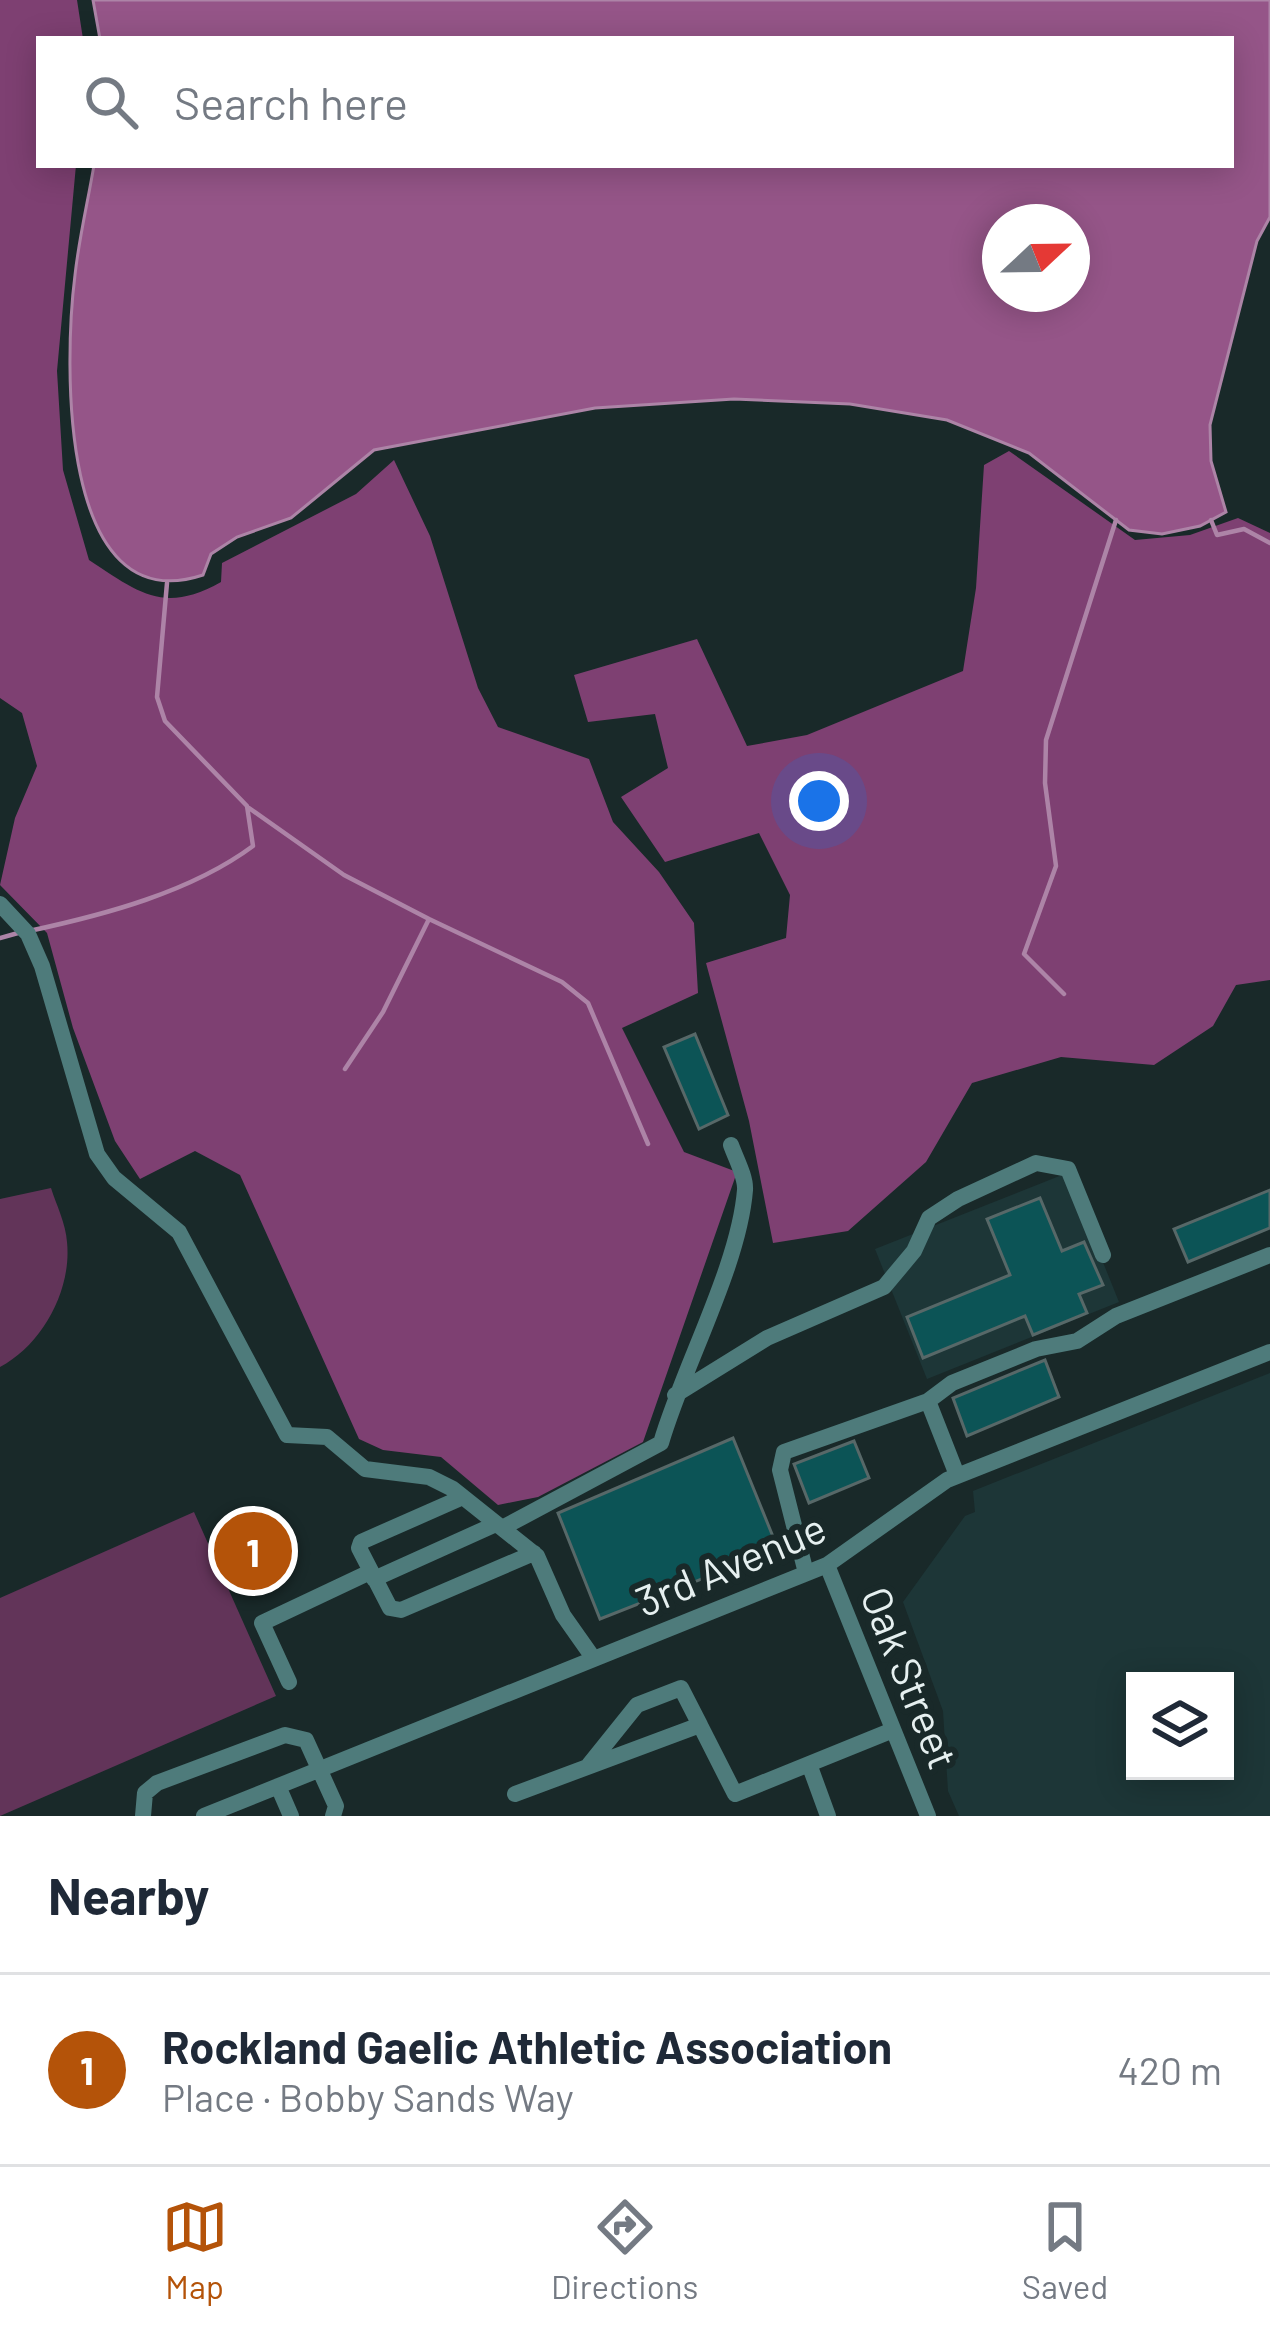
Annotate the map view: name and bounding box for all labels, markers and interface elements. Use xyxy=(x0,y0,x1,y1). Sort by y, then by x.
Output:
search box xyxy=(36,36,1234,168)
icon: search xyxy=(78,69,144,135)
text: Search here xyxy=(174,75,408,129)
north arrow xyxy=(982,204,1090,312)
your location xyxy=(789,771,849,831)
street label: 3rd Avenue xyxy=(627,1501,833,1625)
pin: 1 xyxy=(214,1506,292,1596)
street label: Oak Street xyxy=(852,1579,970,1775)
map controls xyxy=(1126,1672,1234,1780)
button: layers xyxy=(1126,1672,1234,1780)
text: Nearby xyxy=(48,1864,209,1925)
text: Rockland Gaelic Athletic Association xyxy=(162,2019,892,2073)
text: 1 xyxy=(80,2046,94,2093)
text: 420 m xyxy=(1118,2046,1222,2093)
text: Place · Bobby Sands Way xyxy=(162,2073,574,2120)
tab: Map xyxy=(162,2194,228,2306)
tab: Directions xyxy=(551,2194,698,2306)
tab: Saved xyxy=(1022,2194,1108,2306)

